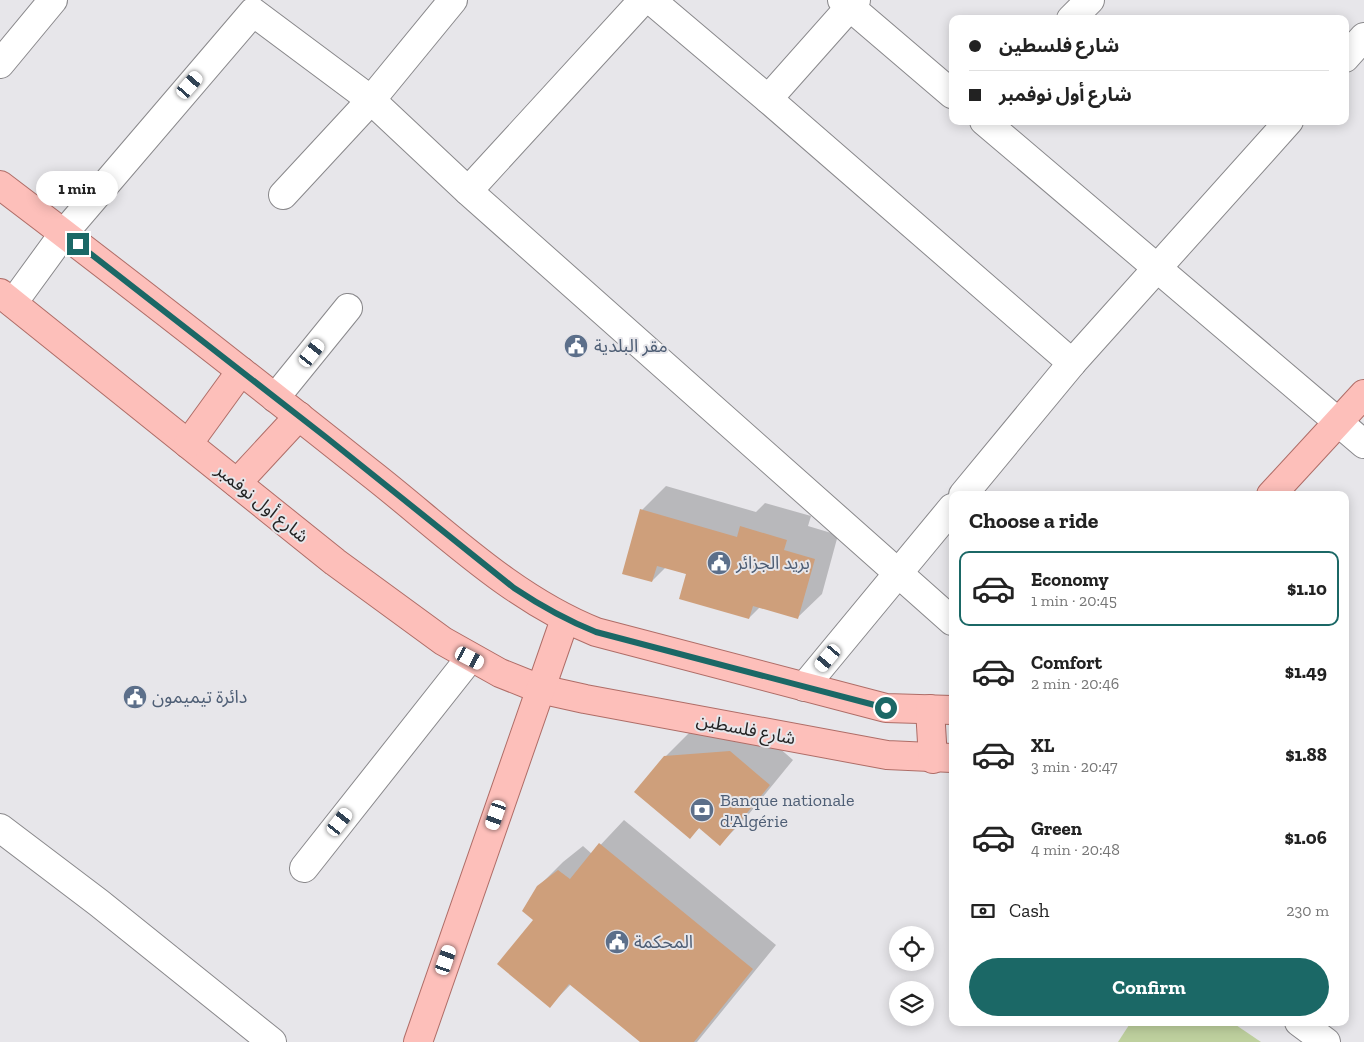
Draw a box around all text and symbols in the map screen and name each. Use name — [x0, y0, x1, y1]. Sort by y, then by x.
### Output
text: شارع فلسطين — [999, 34, 1119, 57]
car — [174, 69, 205, 101]
text: شارع أول نوفمبر — [999, 83, 1132, 106]
callout: 1 min — [37, 172, 119, 206]
text: 1 min — [58, 179, 96, 198]
route end — [67, 233, 89, 255]
public building icon: مقر البلدية — [563, 333, 589, 359]
place label: مقر البلدية — [594, 335, 668, 357]
car — [296, 337, 327, 369]
street label: شارع أول نوفمبر — [208, 458, 313, 549]
text: Choose a ride — [969, 507, 1099, 534]
public building icon: بريد الجزائر — [706, 550, 732, 576]
place label: بريد الجزائر — [735, 552, 810, 574]
icon: car — [971, 566, 1016, 611]
text: Economy — [1031, 568, 1109, 591]
text: $1.10 — [1287, 577, 1327, 600]
text: 1 min · 20:45 — [1031, 591, 1117, 610]
car — [812, 642, 843, 674]
car — [453, 645, 486, 671]
icon: car — [971, 649, 1016, 694]
text: Comfort — [1031, 651, 1102, 674]
text: $1.49 — [1285, 660, 1327, 683]
text: 2 min · 20:46 — [1031, 674, 1119, 693]
public building icon: دائرة ﺗﻴﻤﻴﻤﻮن — [122, 684, 148, 710]
place label: دائرة ﺗﻴﻤﻴﻤﻮن — [152, 686, 247, 708]
route start — [875, 697, 897, 719]
street label: شارع فلسطين — [694, 709, 797, 752]
icon: car — [971, 732, 1016, 777]
text: XL — [1031, 734, 1054, 757]
text: $1.88 — [1285, 743, 1327, 766]
text: 3 min · 20:47 — [1031, 757, 1118, 776]
place label: Banque nationale d'Algérie — [720, 789, 854, 832]
bank icon: Banque nationale d'Algérie — [689, 797, 715, 823]
car — [484, 798, 507, 832]
car — [324, 806, 355, 838]
icon: car — [971, 815, 1016, 860]
text: Green — [1031, 817, 1082, 840]
text: $1.06 — [1285, 826, 1327, 849]
text: 4 min · 20:48 — [1031, 840, 1120, 859]
icon: cash — [969, 897, 997, 925]
text: Cash — [1009, 899, 1049, 922]
text: 230 m — [1286, 901, 1329, 920]
map controls — [889, 926, 934, 1026]
button: locate — [889, 926, 934, 971]
public building icon: المحكمة — [604, 929, 630, 955]
place label: المحكمة — [634, 931, 693, 953]
car — [434, 943, 457, 977]
button: Confirm — [969, 958, 1329, 1016]
button: layers — [889, 981, 934, 1026]

